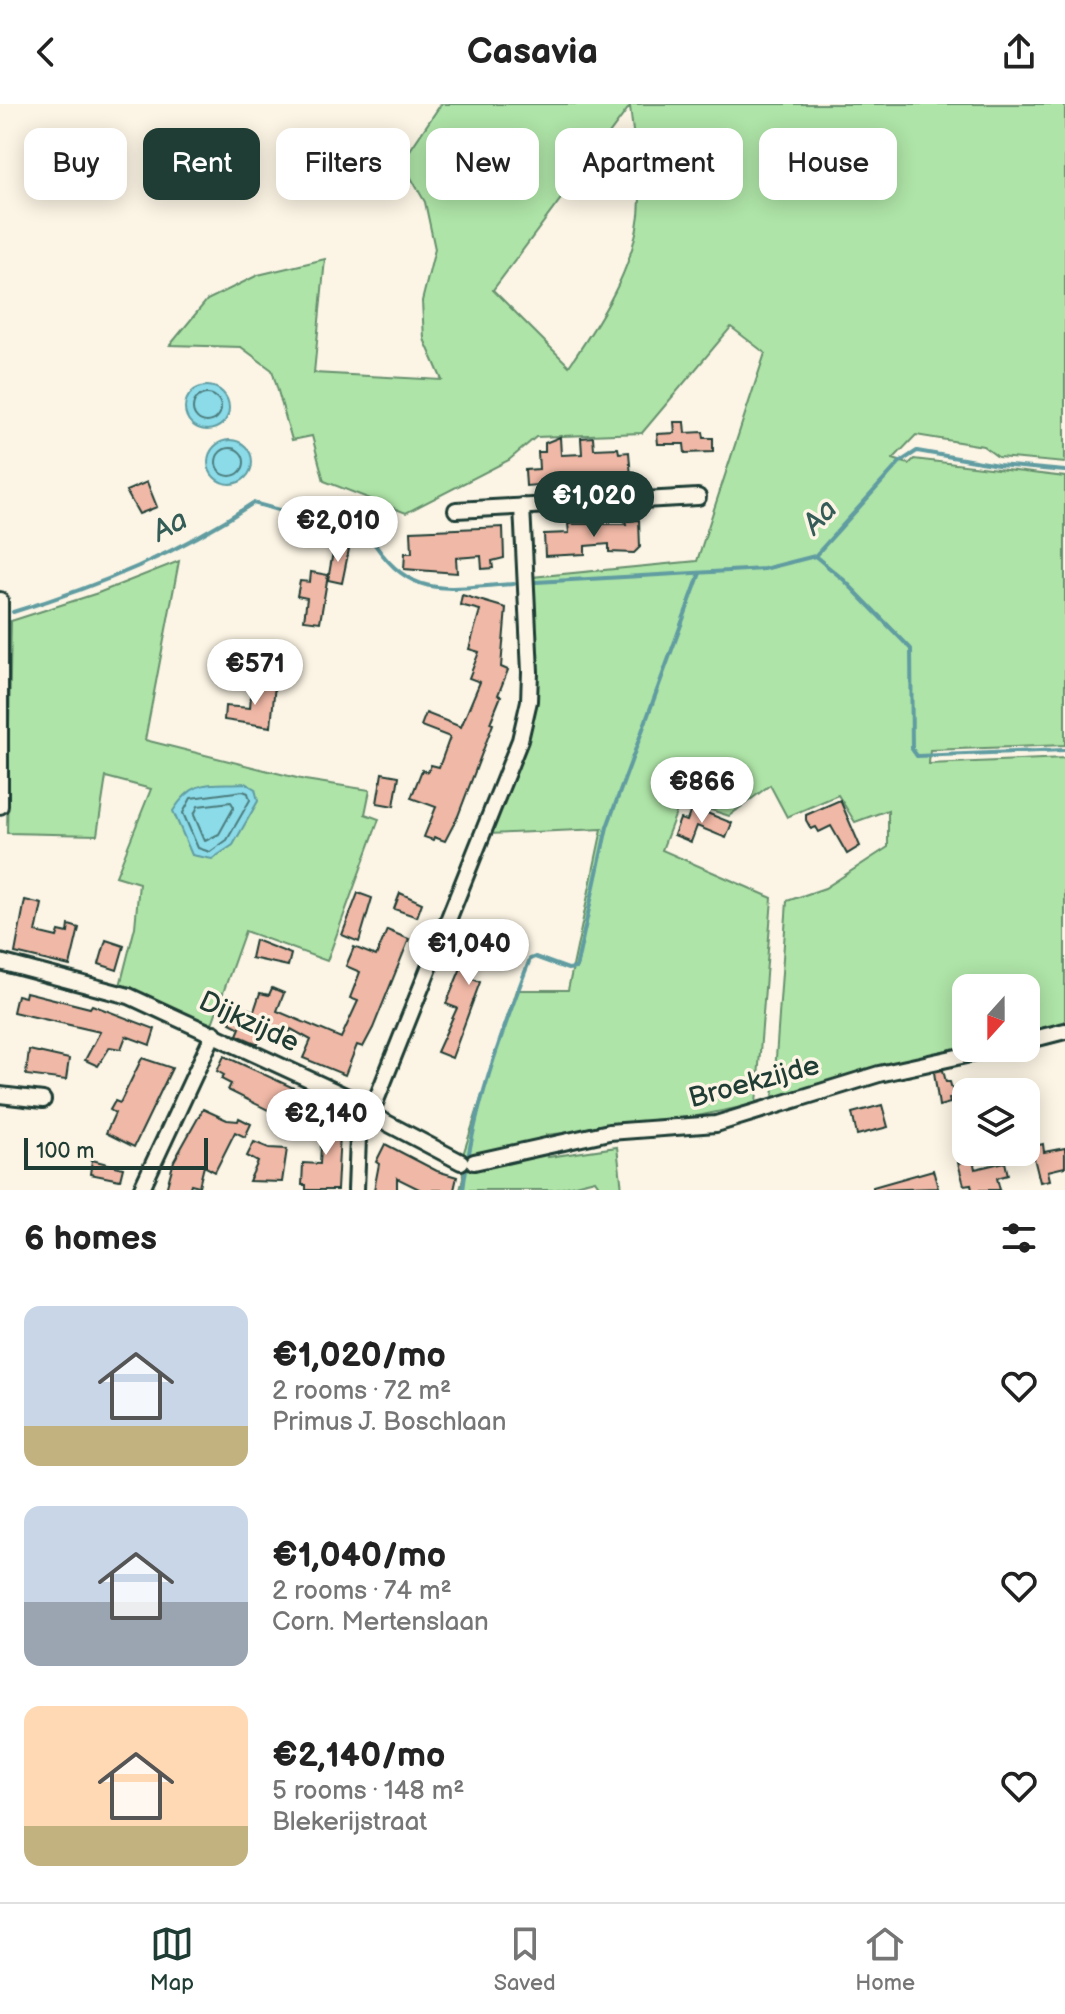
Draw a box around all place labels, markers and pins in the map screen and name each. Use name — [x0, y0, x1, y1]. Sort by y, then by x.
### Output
pin: €1,020 — [529, 471, 659, 539]
pin: €2,010 — [273, 496, 403, 564]
pin: €571 — [208, 639, 302, 707]
pin: €866 — [655, 757, 749, 825]
pin: €1,040 — [404, 919, 534, 987]
pin: €2,140 — [261, 1089, 391, 1157]

